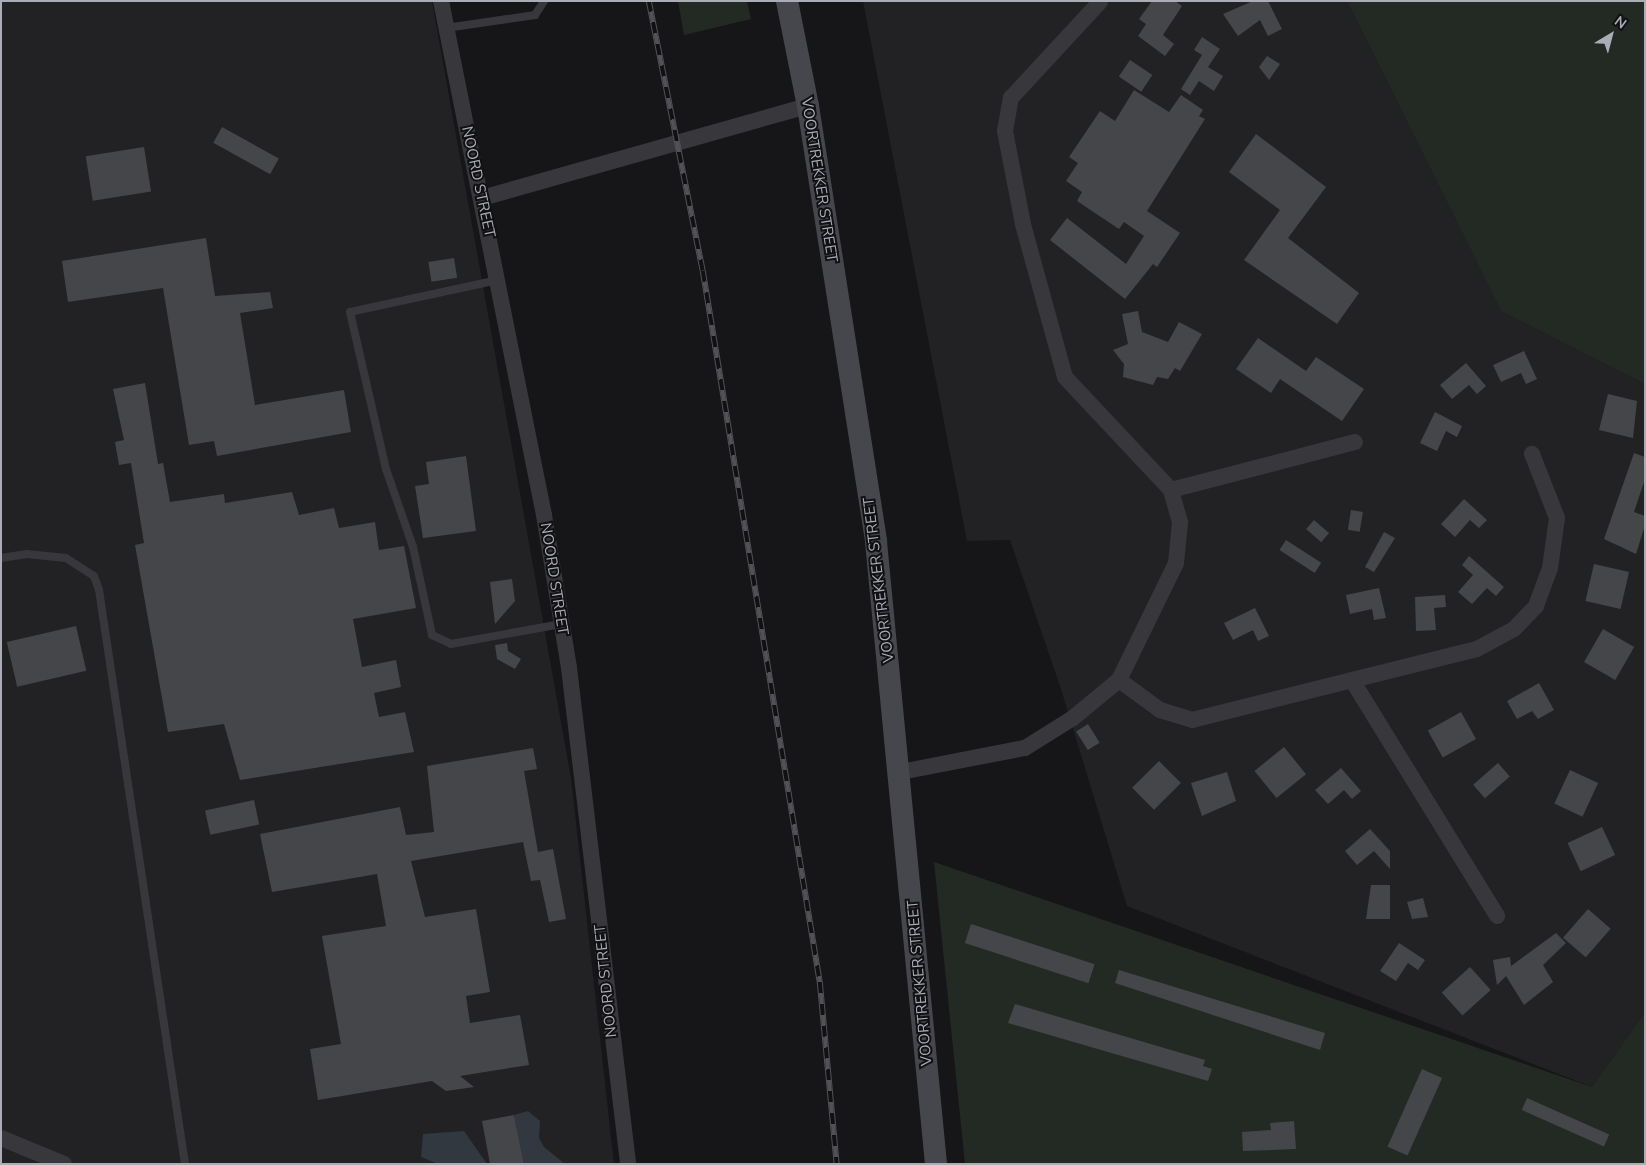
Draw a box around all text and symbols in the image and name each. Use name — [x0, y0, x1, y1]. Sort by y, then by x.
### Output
north arrow — [1586, 10, 1636, 60]
text: N — [1610, 12, 1630, 33]
street label: VOORTREKKER STREET — [797, 96, 841, 264]
street label: NOORD STREET — [457, 125, 499, 239]
street label: VOORTREKKER STREET — [860, 496, 898, 664]
street label: NOORD STREET — [536, 522, 572, 636]
street label: VOORTREKKER STREET — [904, 899, 936, 1067]
street label: NOORD STREET — [591, 924, 621, 1038]

